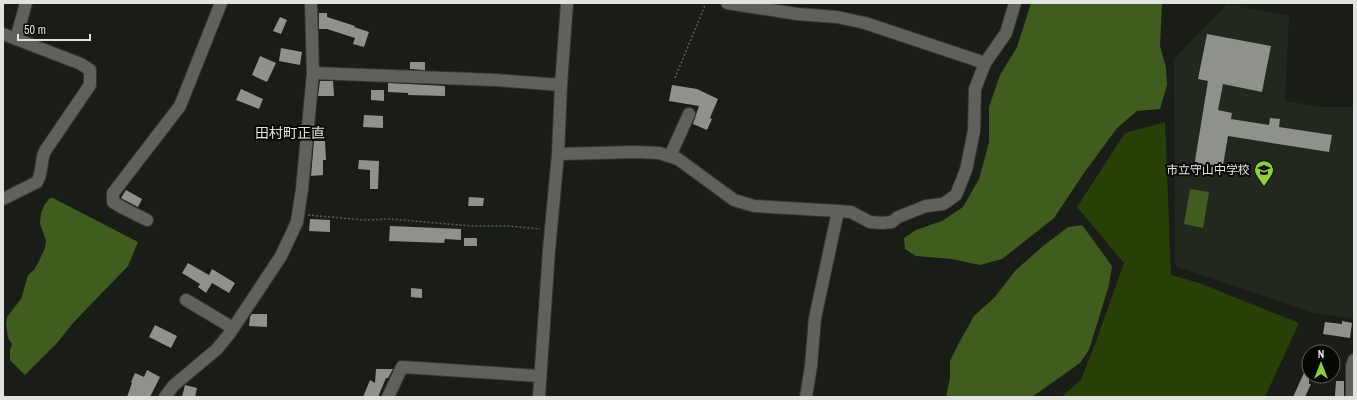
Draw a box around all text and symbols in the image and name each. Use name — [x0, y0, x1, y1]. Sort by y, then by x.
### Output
scale bar — [18, 16, 90, 42]
text: 50 m — [24, 22, 46, 38]
district label: 田村町正直 — [255, 124, 325, 142]
school or university icon: 市立守山中学校 — [1253, 159, 1275, 187]
place label: 市立守山中学校 — [1166, 162, 1250, 178]
north arrow — [1301, 344, 1341, 384]
text: N — [1318, 347, 1324, 361]

